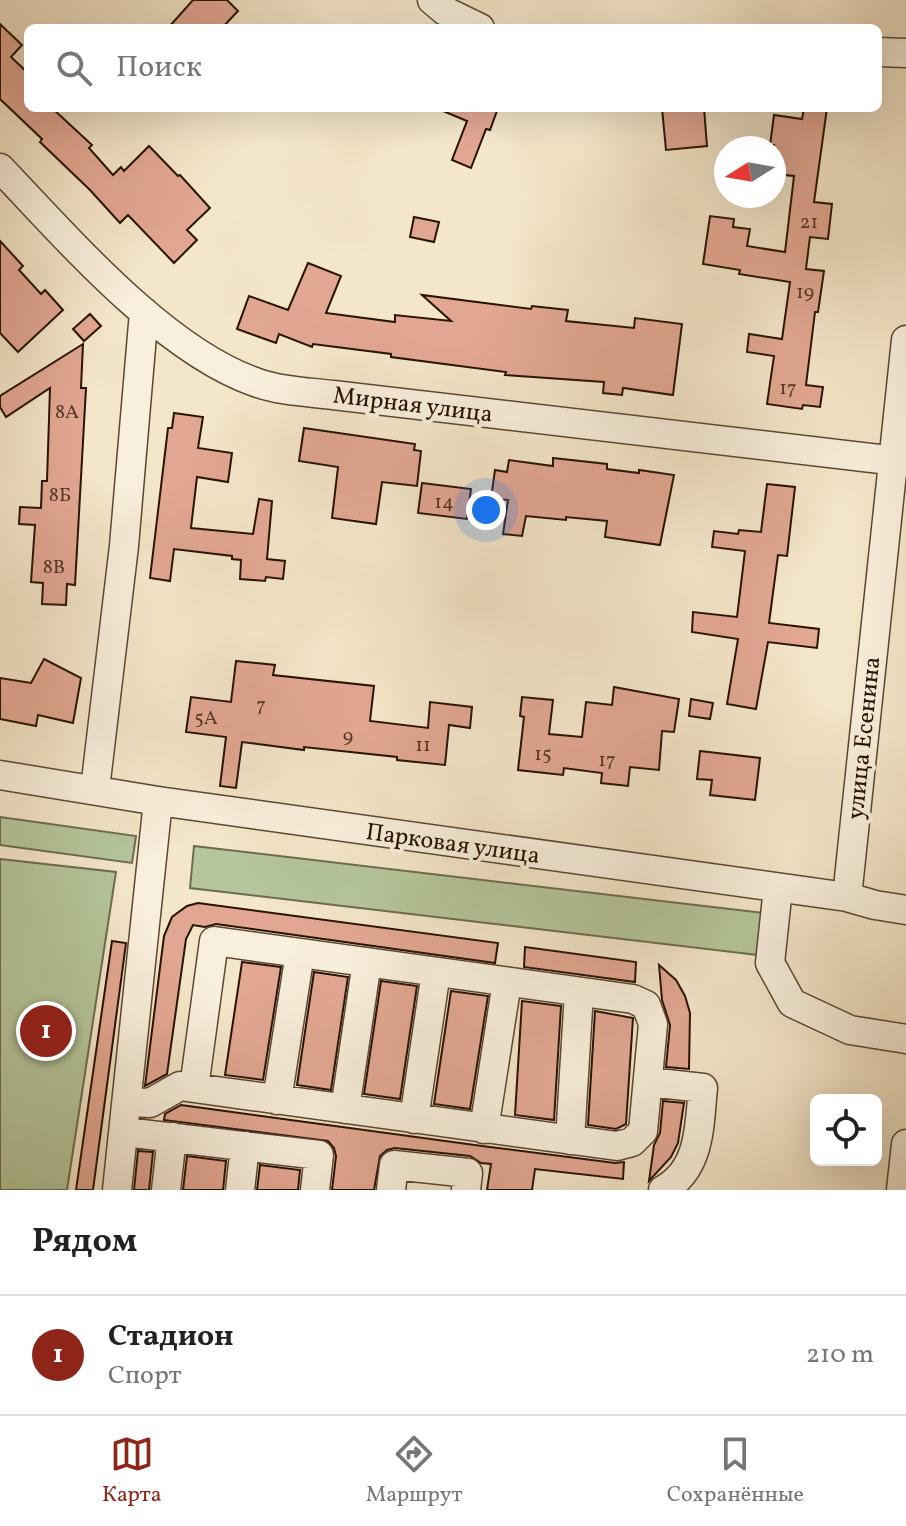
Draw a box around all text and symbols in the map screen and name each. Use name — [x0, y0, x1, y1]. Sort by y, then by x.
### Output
search box — [24, 24, 882, 112]
icon: search — [52, 46, 96, 90]
text: Поиск — [116, 47, 202, 89]
north arrow — [714, 136, 786, 208]
house number: 21 — [800, 209, 818, 237]
house number: 19 — [796, 279, 814, 307]
house number: 17 — [779, 375, 797, 403]
street label: Мирная улица — [331, 379, 495, 433]
house number: 8А — [55, 399, 79, 427]
house number: 8Б — [49, 482, 71, 510]
house number: 14 — [434, 489, 454, 517]
your location — [466, 490, 506, 530]
house number: 8В — [43, 554, 65, 582]
street label: улица Есенина — [840, 655, 890, 822]
house number: 7 — [256, 692, 266, 720]
house number: 5А — [194, 705, 218, 733]
house number: 9 — [343, 723, 353, 751]
house number: 11 — [415, 732, 431, 760]
house number: 15 — [534, 741, 552, 769]
house number: 17 — [598, 747, 616, 775]
street label: Парковая улица — [363, 816, 542, 874]
pin: 1 — [20, 1001, 72, 1061]
map controls — [810, 1094, 882, 1166]
button: locate — [810, 1094, 882, 1166]
text: Рядом — [32, 1219, 137, 1266]
text: Стадион — [108, 1316, 234, 1358]
text: 1 — [53, 1337, 63, 1373]
text: 210 m — [806, 1337, 874, 1373]
text: Спорт — [108, 1358, 182, 1394]
tab: Карта — [102, 1432, 162, 1511]
tab: Маршрут — [366, 1432, 463, 1511]
tab: Сохранённые — [667, 1432, 804, 1511]

